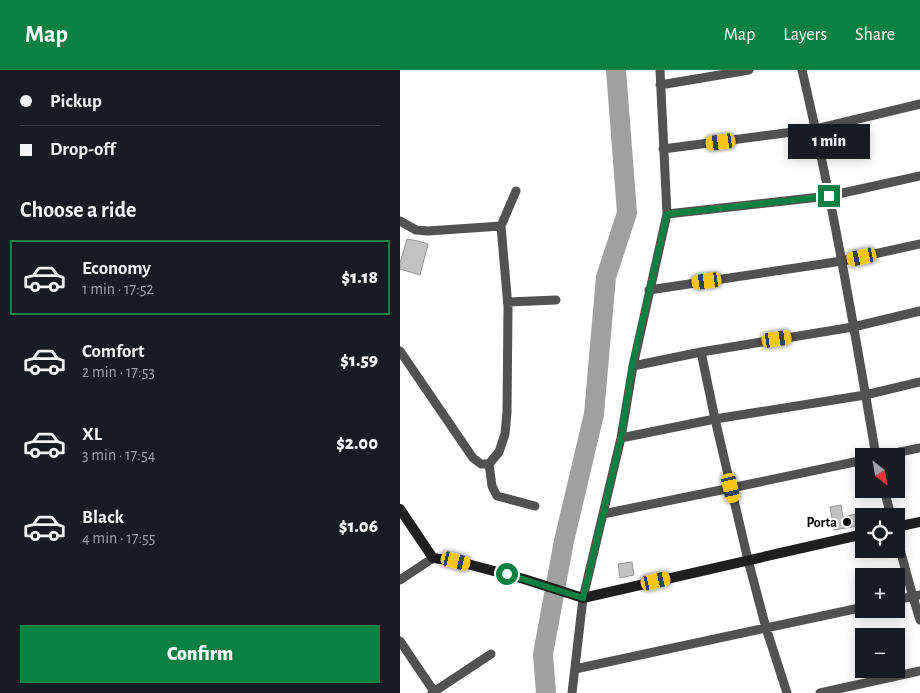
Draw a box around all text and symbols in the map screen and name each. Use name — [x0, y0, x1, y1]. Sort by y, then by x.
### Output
text: Map — [25, 23, 68, 47]
text: Map — [724, 26, 755, 44]
text: Layers — [783, 26, 827, 44]
text: Share — [855, 26, 895, 44]
text: Pickup — [50, 92, 102, 111]
callout: 1 min — [788, 124, 870, 158]
car — [705, 132, 736, 152]
text: 1 min — [812, 133, 846, 149]
text: Drop-off — [50, 140, 115, 159]
route end — [818, 185, 840, 207]
text: Choose a ride — [20, 199, 136, 221]
car — [845, 247, 878, 267]
icon: car — [22, 255, 67, 300]
text: Economy — [82, 259, 151, 278]
text: $1.18 — [341, 268, 378, 287]
car — [691, 271, 722, 291]
text: 1 min · 17:52 — [82, 281, 154, 297]
car — [761, 329, 792, 349]
icon: car — [22, 338, 67, 383]
text: Comfort — [82, 342, 144, 361]
text: $1.59 — [340, 351, 378, 370]
text: 2 min · 17:53 — [82, 364, 155, 380]
icon: car — [22, 421, 67, 466]
text: XL — [82, 425, 102, 444]
text: $2.00 — [336, 434, 378, 453]
text: 3 min · 17:54 — [82, 447, 155, 463]
north arrow — [855, 448, 905, 498]
map controls — [855, 448, 905, 678]
car — [720, 472, 741, 504]
icon: car — [22, 504, 67, 549]
text: Black — [82, 508, 124, 527]
button: locate — [855, 508, 905, 558]
place label: Porta — [806, 516, 837, 530]
marker: Porta — [841, 516, 853, 528]
text: $1.06 — [339, 517, 378, 536]
text: 4 min · 17:55 — [82, 530, 155, 546]
car — [439, 550, 472, 572]
route start — [496, 563, 518, 585]
button: + — [855, 568, 905, 618]
car — [639, 570, 672, 592]
button: Confirm — [20, 625, 380, 683]
button: − — [855, 628, 905, 678]

